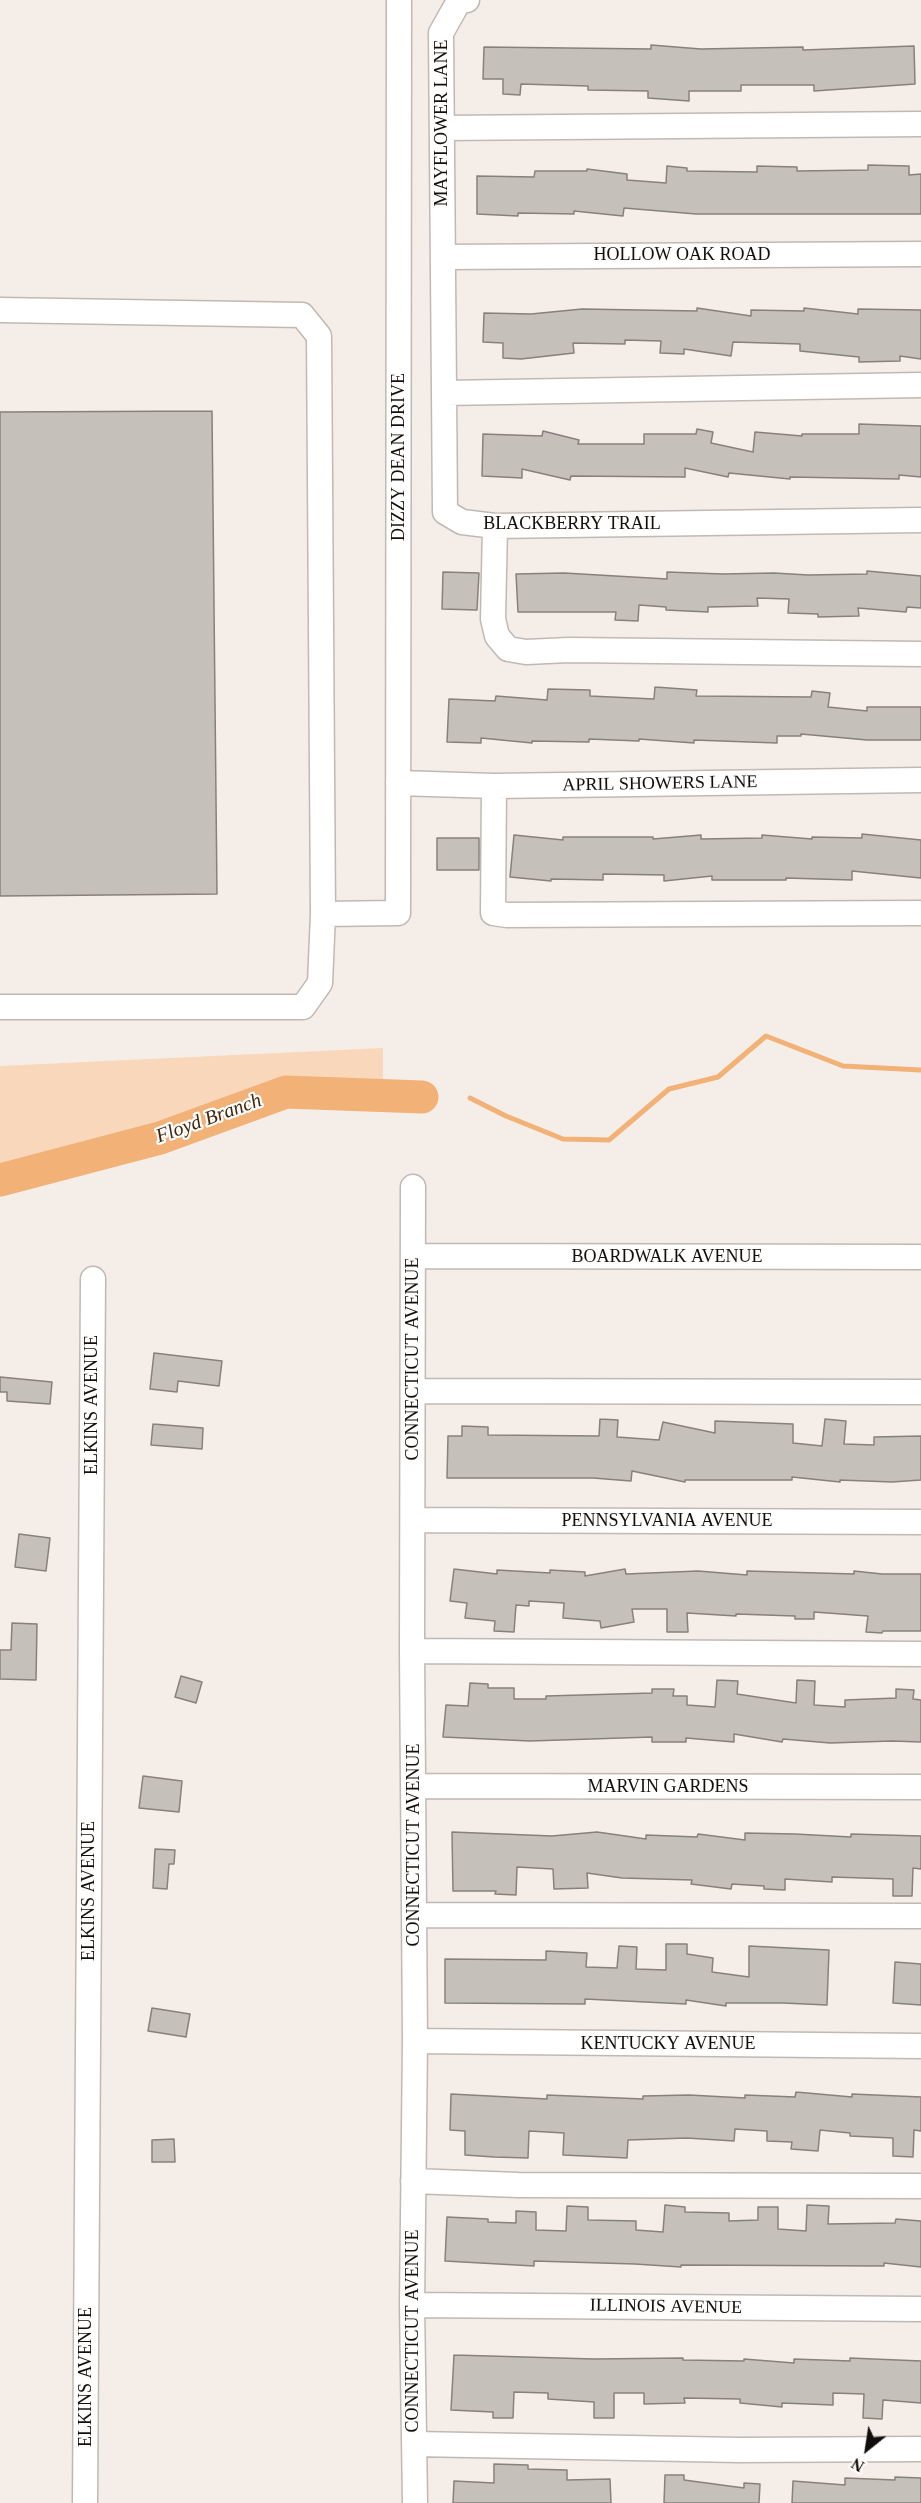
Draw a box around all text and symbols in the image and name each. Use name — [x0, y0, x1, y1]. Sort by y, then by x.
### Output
street label: MAYFLOWER LANE — [431, 40, 453, 206]
street label: HOLLOW OAK ROAD — [594, 244, 770, 266]
street label: DIZZY DEAN DRIVE — [388, 373, 410, 541]
street label: BLACKBERRY TRAIL — [483, 513, 661, 535]
street label: APRIL SHOWERS LANE — [562, 772, 758, 796]
water label: Floyd Branch — [153, 1089, 265, 1149]
street label: BOARDWALK AVENUE — [571, 1246, 763, 1268]
street label: CONNECTICUT AVENUE — [402, 1257, 424, 1461]
street label: ELKINS AVENUE — [81, 1335, 103, 1475]
street label: PENNSYLVANIA AVENUE — [561, 1510, 773, 1532]
street label: CONNECTICUT AVENUE — [403, 1743, 425, 1947]
street label: MARVIN GARDENS — [587, 1776, 749, 1798]
street label: ELKINS AVENUE — [78, 1821, 100, 1961]
street label: KENTUCKY AVENUE — [580, 2033, 756, 2055]
street label: CONNECTICUT AVENUE — [402, 2229, 424, 2433]
street label: ILLINOIS AVENUE — [590, 2295, 742, 2319]
street label: ELKINS AVENUE — [75, 2307, 97, 2447]
north arrow — [837, 2419, 897, 2479]
text: N — [848, 2455, 867, 2475]

